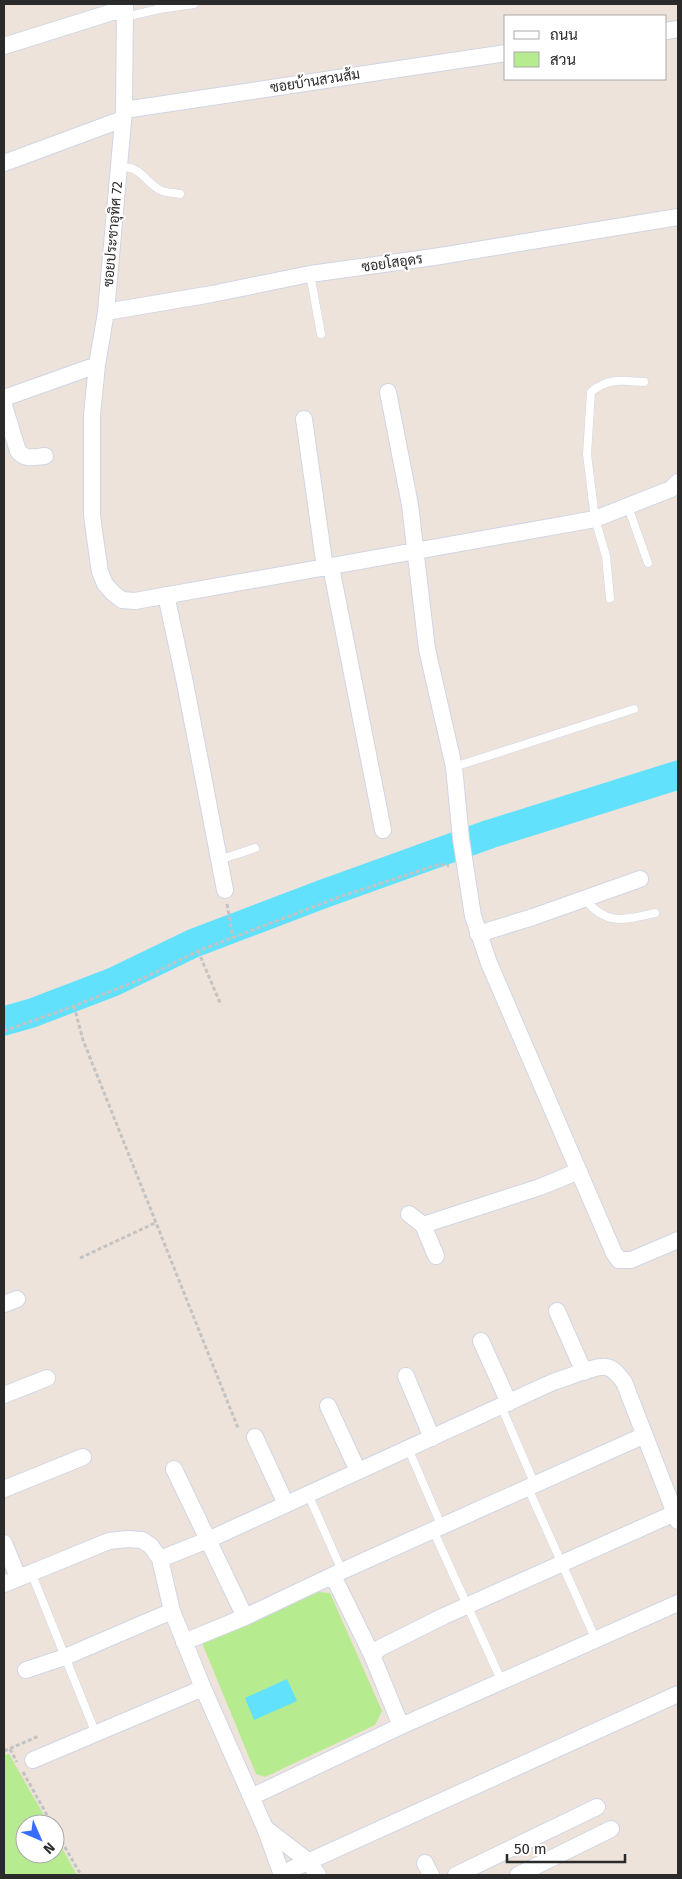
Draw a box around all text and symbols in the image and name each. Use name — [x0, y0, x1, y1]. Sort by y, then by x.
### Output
legend — [504, 15, 667, 80]
text: ถนน — [550, 26, 578, 44]
text: สวน — [550, 51, 576, 69]
street label: ซอยบ้านสวนส้ม — [269, 65, 361, 96]
street label: ซอยประชาอุทิศ 72 — [100, 180, 127, 288]
street label: ซอยโสอุดร — [360, 250, 424, 277]
north arrow — [15, 1814, 65, 1864]
scale bar — [507, 1832, 624, 1864]
text: N — [40, 1839, 58, 1857]
text: 50 m — [514, 1840, 547, 1858]

